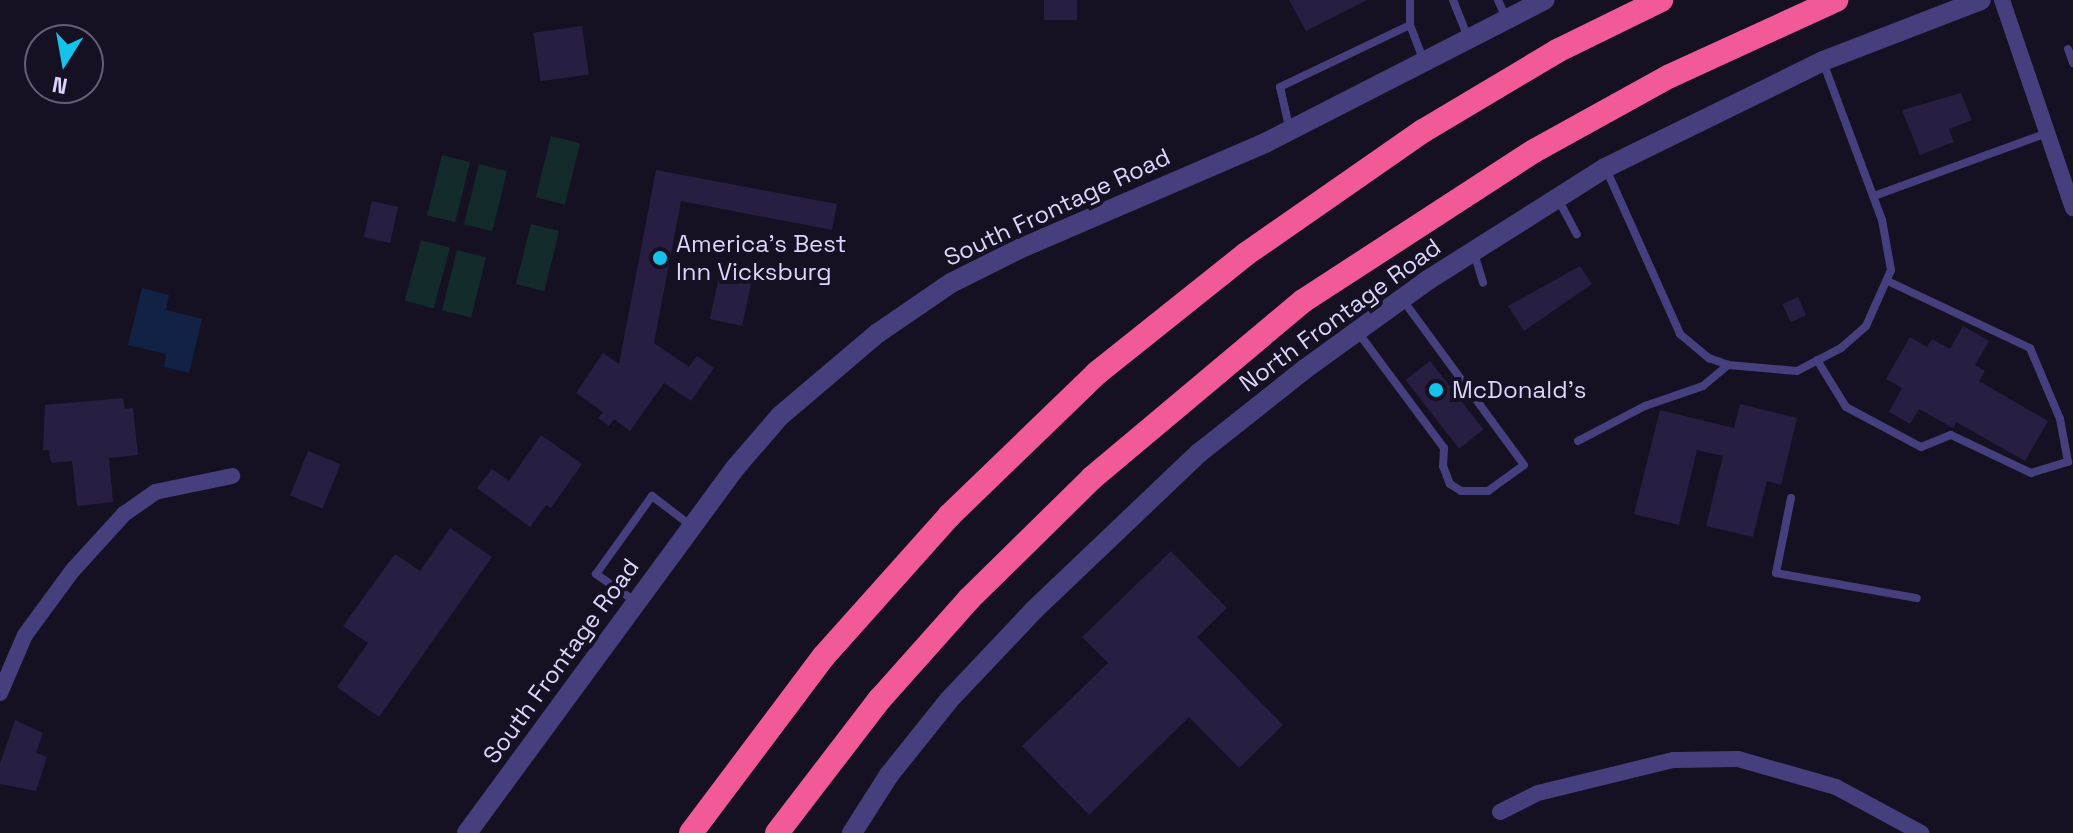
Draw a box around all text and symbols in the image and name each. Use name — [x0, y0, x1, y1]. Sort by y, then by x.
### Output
north arrow — [24, 24, 104, 104]
text: N — [50, 70, 70, 101]
street label: South Frontage Road — [939, 142, 1175, 272]
place label: America’s Best Inn Vicksburg — [676, 230, 847, 286]
street label: North Frontage Road — [1234, 232, 1446, 398]
marker: America’s Best Inn Vicksburg — [651, 249, 669, 267]
place label: McDonald's — [1452, 376, 1586, 404]
marker: McDonald's — [1427, 381, 1445, 399]
street label: South Frontage Road — [477, 553, 645, 769]

